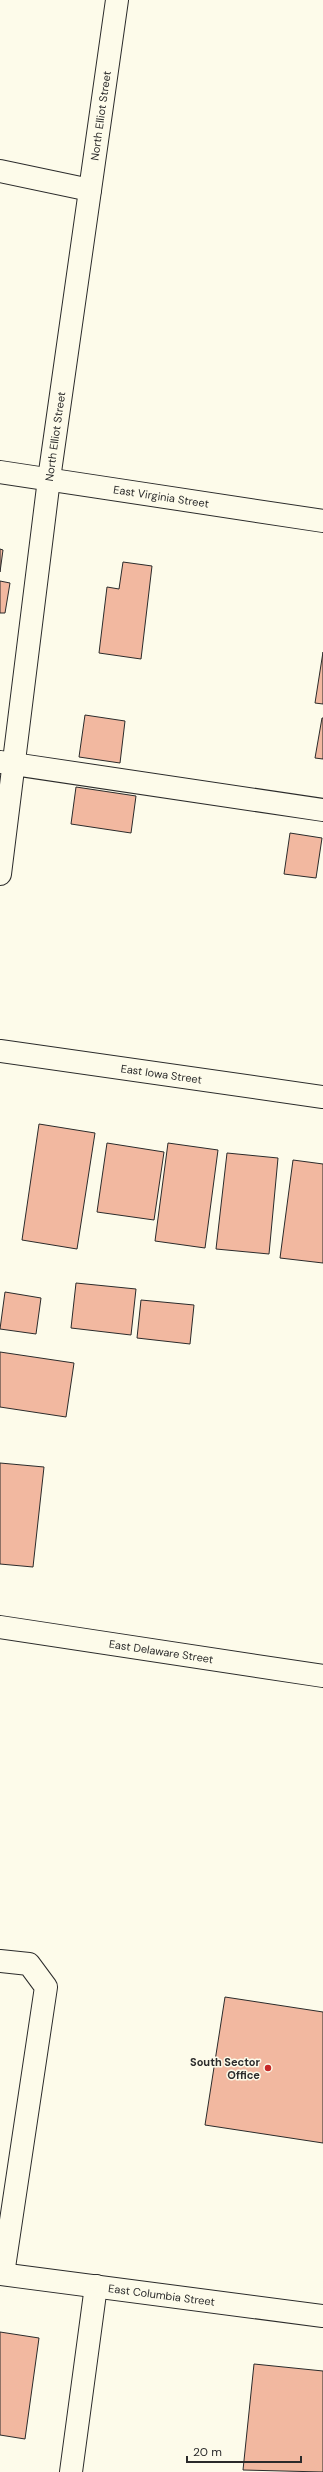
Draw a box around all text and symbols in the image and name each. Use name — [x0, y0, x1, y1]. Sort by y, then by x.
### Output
street label: North Elliot Street — [87, 70, 114, 161]
street label: North Elliot Street — [42, 391, 68, 482]
street label: East Virginia Street — [112, 482, 210, 511]
street label: East Iowa Street — [120, 1061, 203, 1087]
street label: East Delaware Street — [108, 1637, 214, 1666]
place label: South Sector Office — [190, 2055, 260, 2082]
marker: South Sector Office — [263, 2063, 273, 2073]
street label: East Columbia Street — [107, 2281, 216, 2309]
scale bar — [187, 2438, 301, 2464]
text: 20 m — [193, 2444, 222, 2460]

